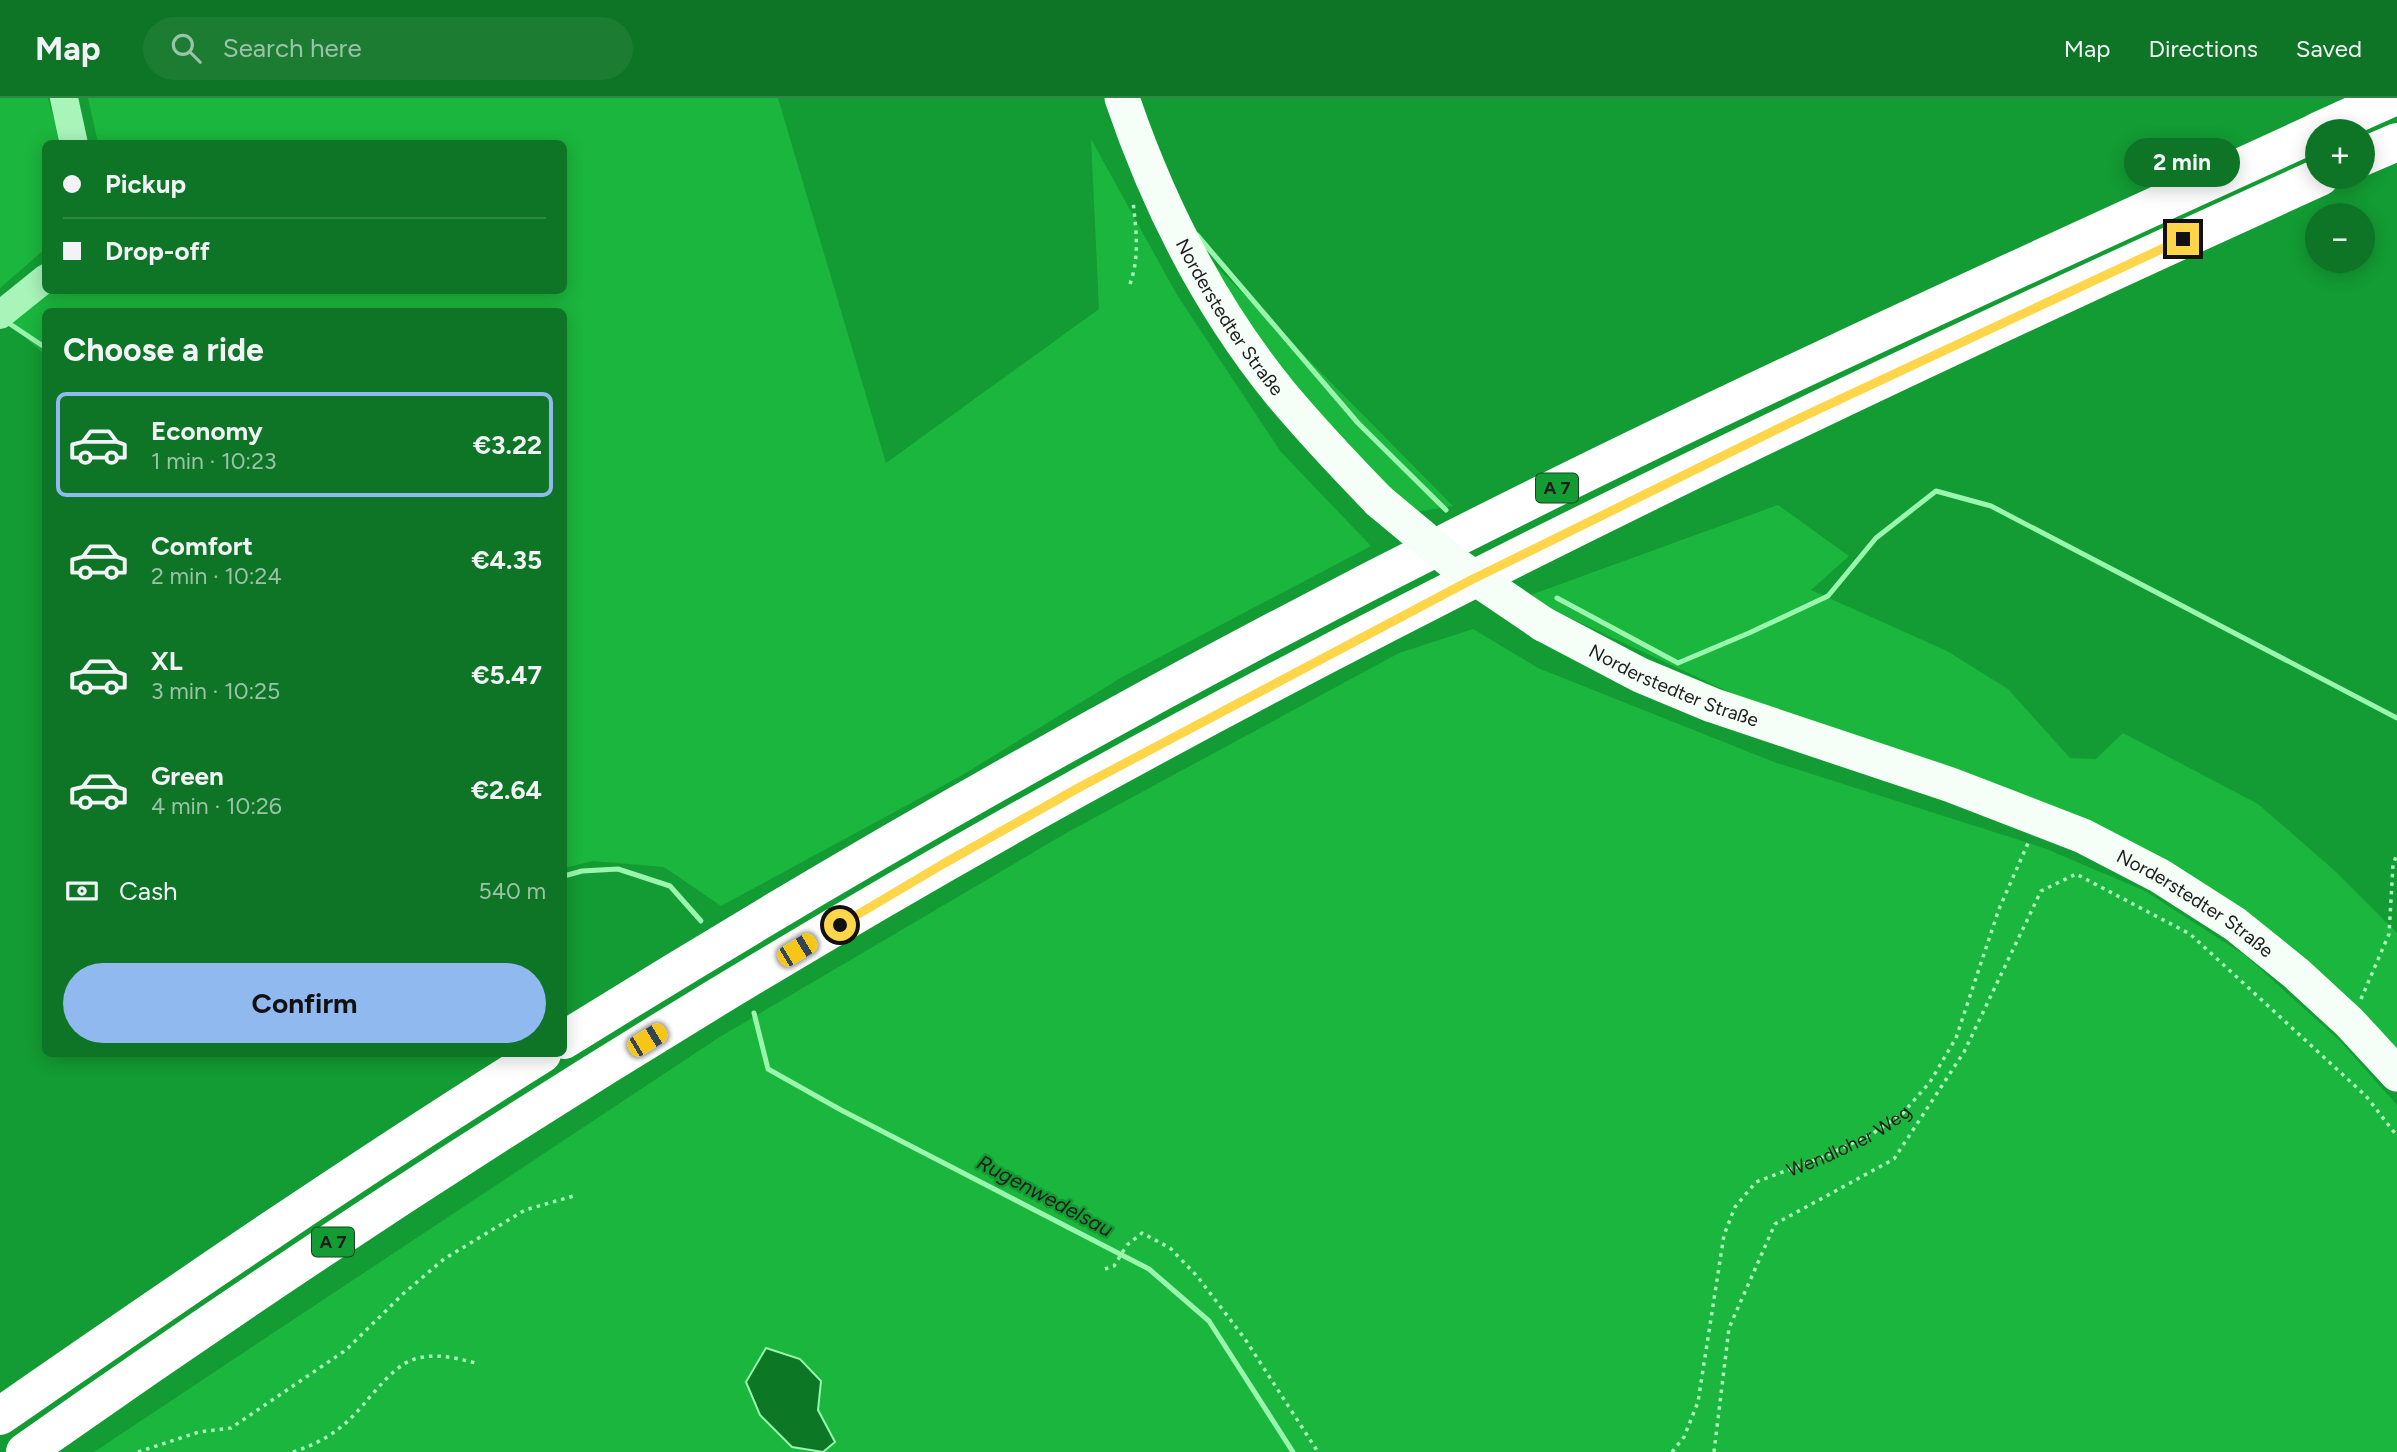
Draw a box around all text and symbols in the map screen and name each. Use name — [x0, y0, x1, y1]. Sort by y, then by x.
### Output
search box — [143, 17, 633, 80]
text: Map — [35, 29, 101, 68]
icon: search — [167, 29, 205, 67]
text: Search here — [223, 32, 362, 64]
text: Map — [2064, 34, 2110, 63]
text: Directions — [2148, 34, 2258, 63]
text: Saved — [2296, 34, 2362, 63]
map controls — [2305, 119, 2375, 273]
button: + — [2305, 119, 2375, 189]
callout: 2 min — [2125, 138, 2241, 186]
text: 2 min — [2153, 148, 2211, 176]
text: Pickup — [105, 168, 186, 200]
button: − — [2305, 203, 2375, 273]
route end — [2167, 223, 2199, 255]
text: Drop-off — [105, 235, 210, 267]
street label: Norderstedter Straße — [1171, 235, 1289, 400]
text: Choose a ride — [63, 331, 264, 369]
icon: car — [67, 413, 130, 476]
text: Economy — [151, 415, 263, 447]
text: €3.22 — [473, 429, 542, 461]
text: 1 min · 10:23 — [151, 447, 277, 475]
road number: A 7 — [1536, 474, 1578, 502]
icon: car — [67, 528, 130, 591]
text: Comfort — [151, 530, 253, 562]
text: €4.35 — [471, 544, 542, 576]
text: 2 min · 10:24 — [151, 562, 282, 590]
street label: Norderstedter Straße — [1585, 639, 1762, 732]
icon: car — [67, 643, 130, 706]
text: XL — [151, 645, 183, 677]
text: €5.47 — [471, 659, 542, 691]
text: 3 min · 10:25 — [151, 677, 280, 705]
icon: car — [67, 758, 130, 821]
text: Green — [151, 760, 224, 792]
text: €2.64 — [471, 774, 542, 806]
text: 4 min · 10:26 — [151, 792, 282, 820]
street label: Norderstedter Straße — [2113, 845, 2278, 962]
icon: cash — [63, 872, 101, 910]
text: Cash — [119, 875, 178, 907]
text: 540 m — [478, 877, 546, 905]
route start — [824, 909, 856, 941]
car — [774, 930, 821, 970]
button: Confirm — [63, 963, 546, 1043]
car — [624, 1020, 671, 1060]
street label: Wendloher Weg — [1783, 1101, 1916, 1182]
water label: Rugenwedelsau — [973, 1149, 1118, 1242]
road number: A 7 — [312, 1227, 354, 1256]

